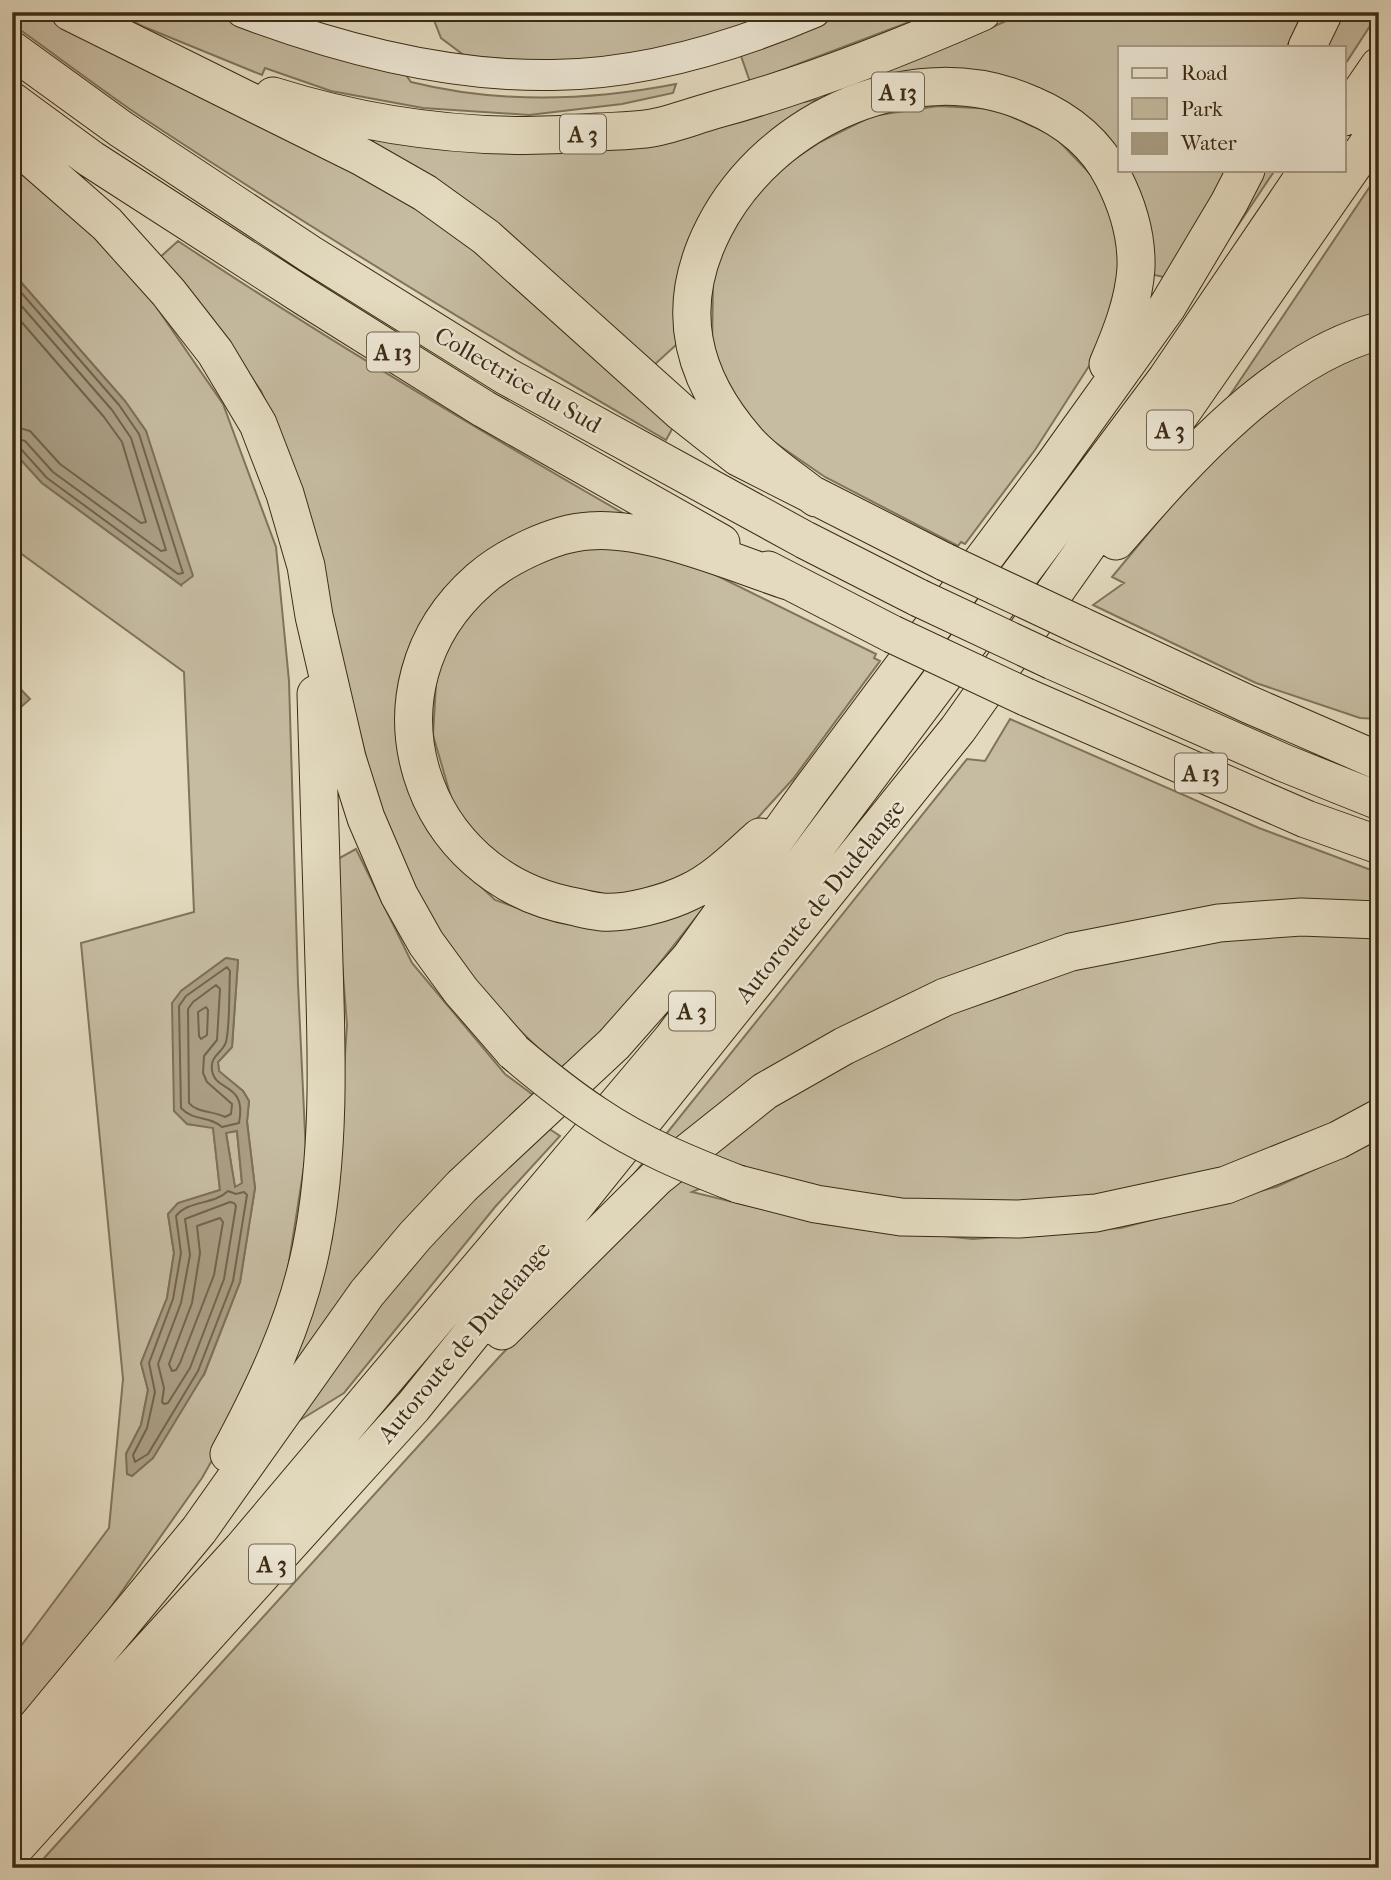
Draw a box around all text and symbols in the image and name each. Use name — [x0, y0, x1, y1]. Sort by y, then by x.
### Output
legend — [1118, 46, 1346, 172]
text: Road — [1181, 61, 1228, 85]
road number: A 13 — [872, 72, 924, 111]
text: Park — [1181, 97, 1223, 121]
road number: A 3 — [560, 114, 606, 154]
text: Water — [1180, 131, 1237, 155]
street label: Collectrice du Sud — [430, 321, 607, 439]
road number: A 13 — [367, 332, 419, 372]
road number: A 3 — [1147, 410, 1193, 450]
road number: A 13 — [1175, 754, 1227, 792]
street label: Autoroute de Dudelange — [729, 794, 911, 1009]
road number: A 3 — [669, 992, 715, 1030]
street label: Autoroute de Dudelange — [371, 1236, 556, 1449]
road number: A 3 — [249, 1544, 295, 1583]

